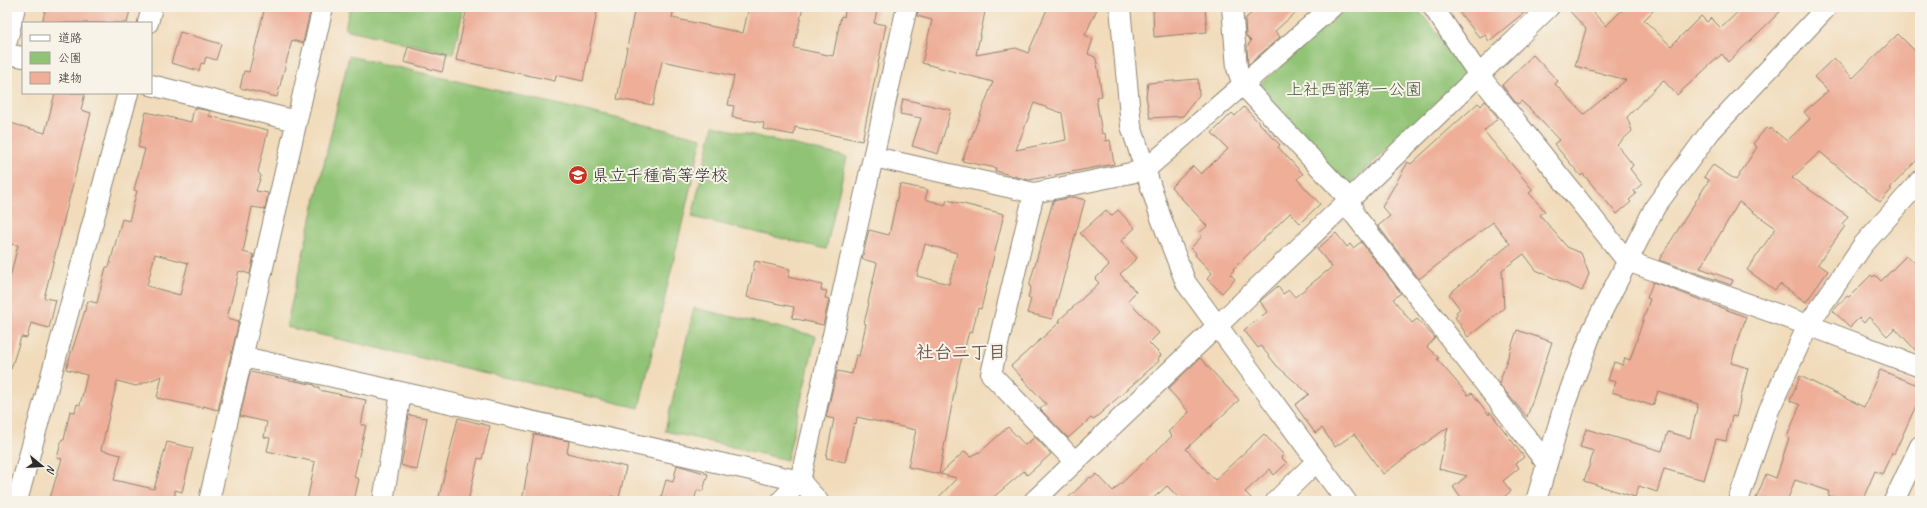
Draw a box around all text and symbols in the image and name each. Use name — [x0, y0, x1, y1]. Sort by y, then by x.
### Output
legend — [22, 22, 152, 94]
text: 道路 — [58, 30, 82, 46]
text: 公園 — [58, 50, 82, 66]
text: 建物 — [58, 70, 82, 86]
park label: 上社西部第一公園 — [1286, 79, 1422, 100]
school or university icon: 県立千種高等学校 — [567, 164, 589, 186]
place label: 県立千種高等学校 — [592, 165, 728, 186]
district label: 社台二丁目 — [916, 341, 1006, 363]
north arrow — [22, 446, 62, 486]
text: N — [43, 464, 59, 477]

